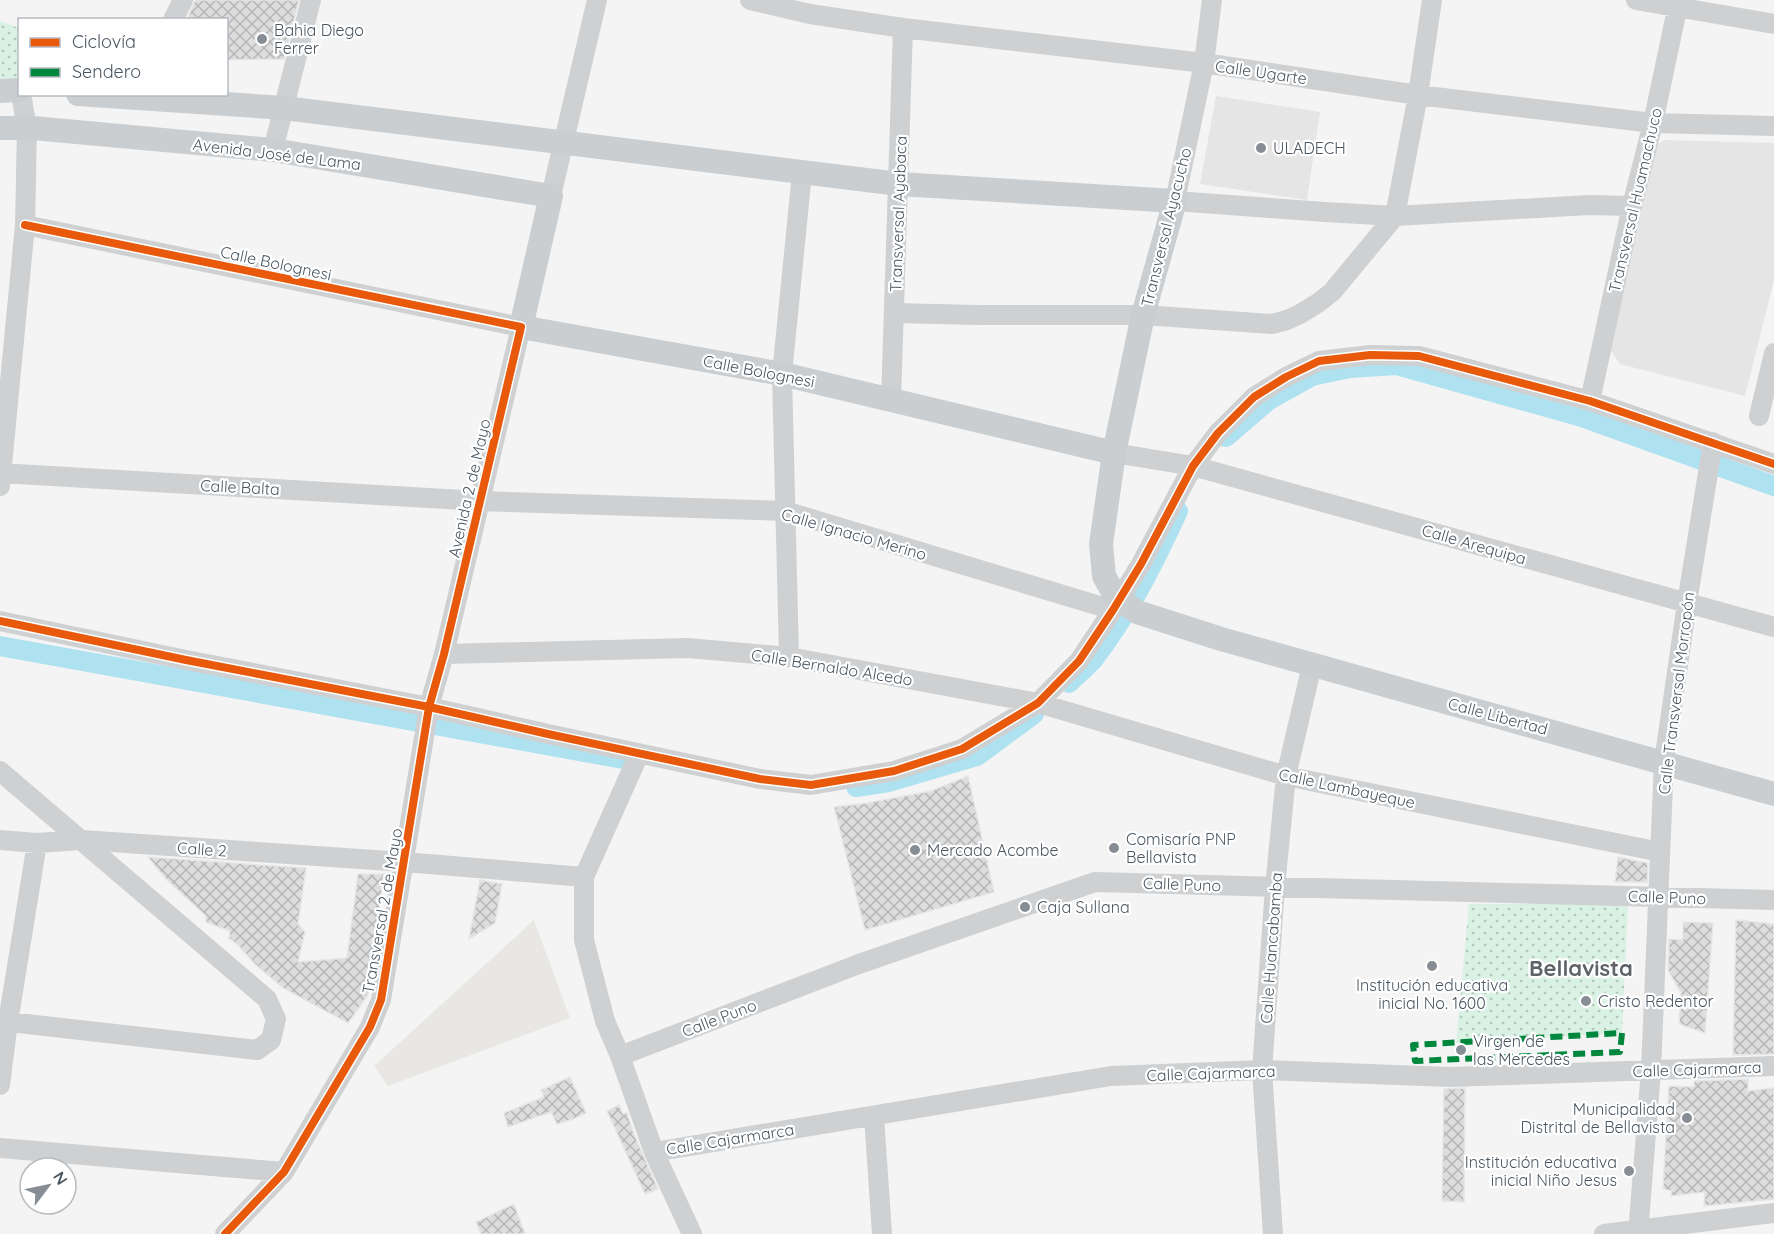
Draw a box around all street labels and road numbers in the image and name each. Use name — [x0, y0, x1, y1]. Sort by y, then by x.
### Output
street label: Calle Ugarte — [1214, 56, 1308, 88]
street label: Transversal Huamachuco — [1604, 106, 1666, 294]
street label: Avenida José de Lama — [192, 134, 362, 174]
street label: Transversal Ayabaca — [885, 136, 911, 292]
street label: Transversal Ayacucho — [1137, 145, 1195, 309]
street label: Calle Bolognesi — [219, 241, 333, 285]
street label: Calle Bolognesi — [702, 350, 816, 392]
street label: Avenida 2 de Mayo — [443, 417, 495, 559]
street label: Calle Balta — [200, 475, 280, 499]
street label: Calle Ignacio Merino — [779, 504, 929, 564]
street label: Calle Arequipa — [1420, 520, 1528, 568]
street label: Calle Transversal Morropón — [1654, 591, 1698, 795]
street label: Calle Bernaldo Alcedo — [750, 644, 914, 690]
street label: Calle Libertad — [1446, 693, 1550, 739]
street label: Calle Lambayeque — [1277, 764, 1417, 812]
street label: Transversal 2 de Mayo — [358, 827, 406, 995]
street label: Calle 2 — [177, 837, 228, 861]
street label: Calle Huancabamba — [1256, 872, 1286, 1024]
street label: Calle Puno — [1143, 873, 1221, 895]
street label: Calle Puno — [1628, 886, 1706, 908]
street label: Calle Puno — [679, 995, 759, 1041]
street label: Calle Cajarmarca — [1632, 1057, 1762, 1081]
street label: Calle Cajarmarca — [1146, 1061, 1276, 1085]
street label: Calle Cajarmarca — [665, 1119, 795, 1159]

